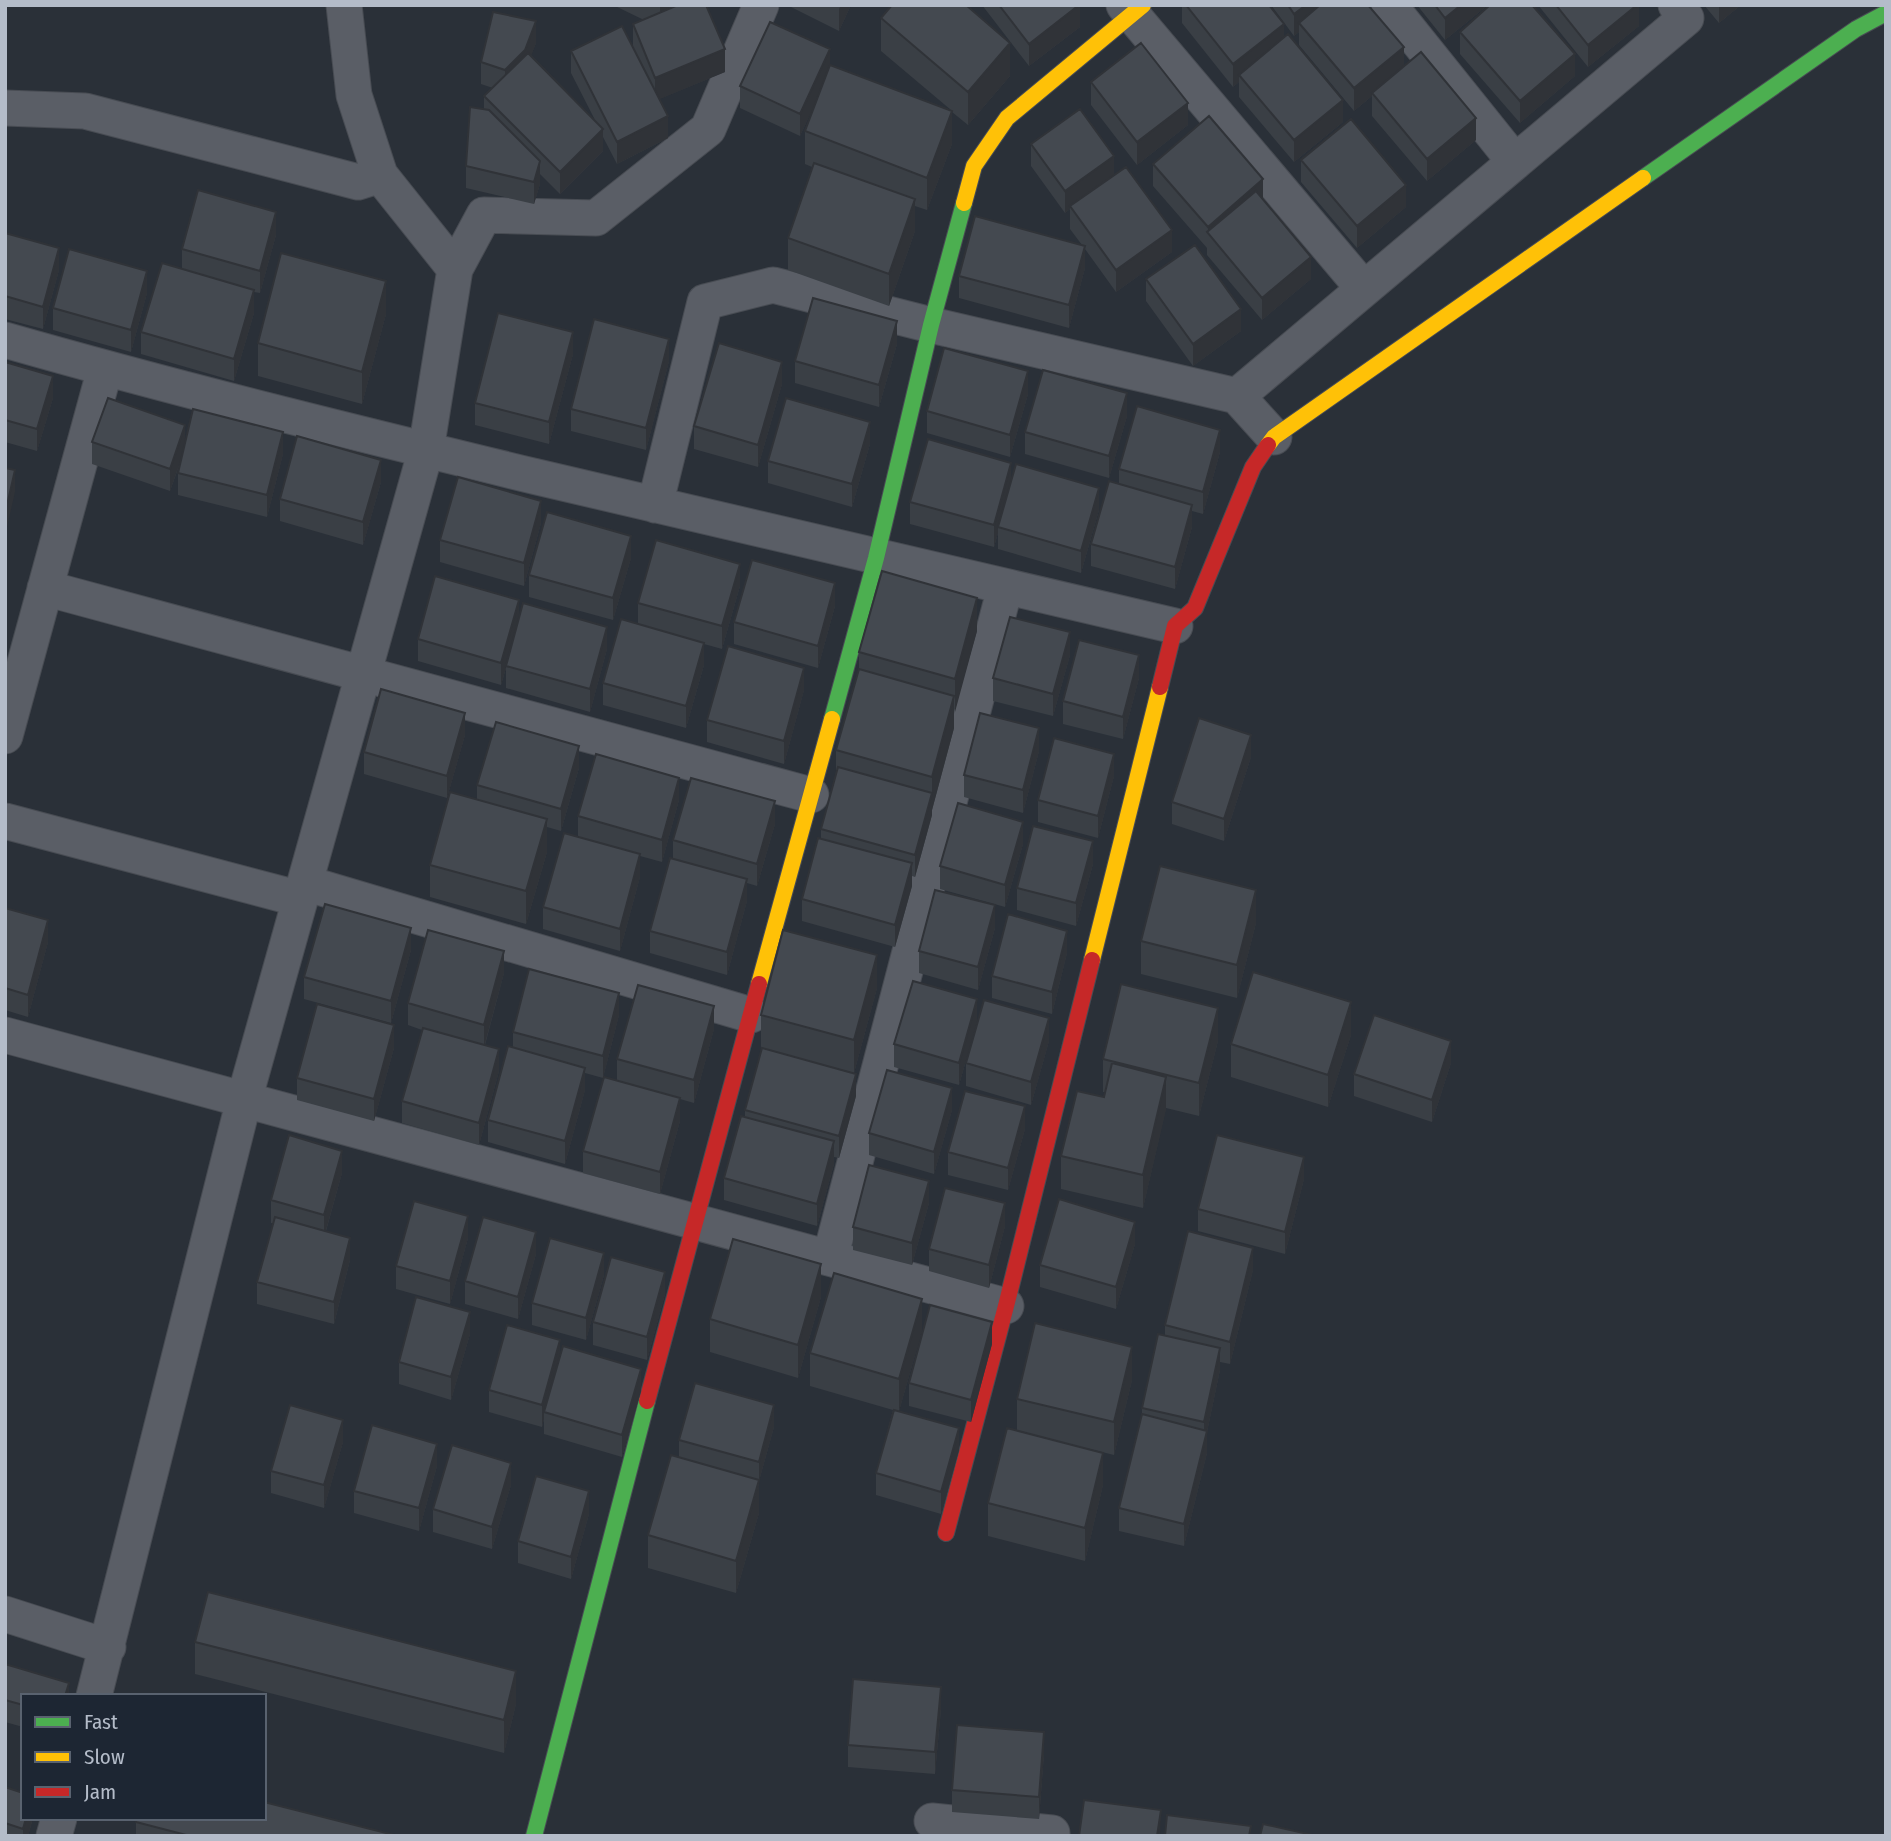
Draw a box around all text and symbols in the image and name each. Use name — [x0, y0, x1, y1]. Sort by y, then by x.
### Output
legend — [21, 1694, 266, 1820]
text: Fast — [84, 1709, 118, 1735]
text: Slow — [84, 1744, 125, 1770]
text: Jam — [84, 1779, 116, 1805]

